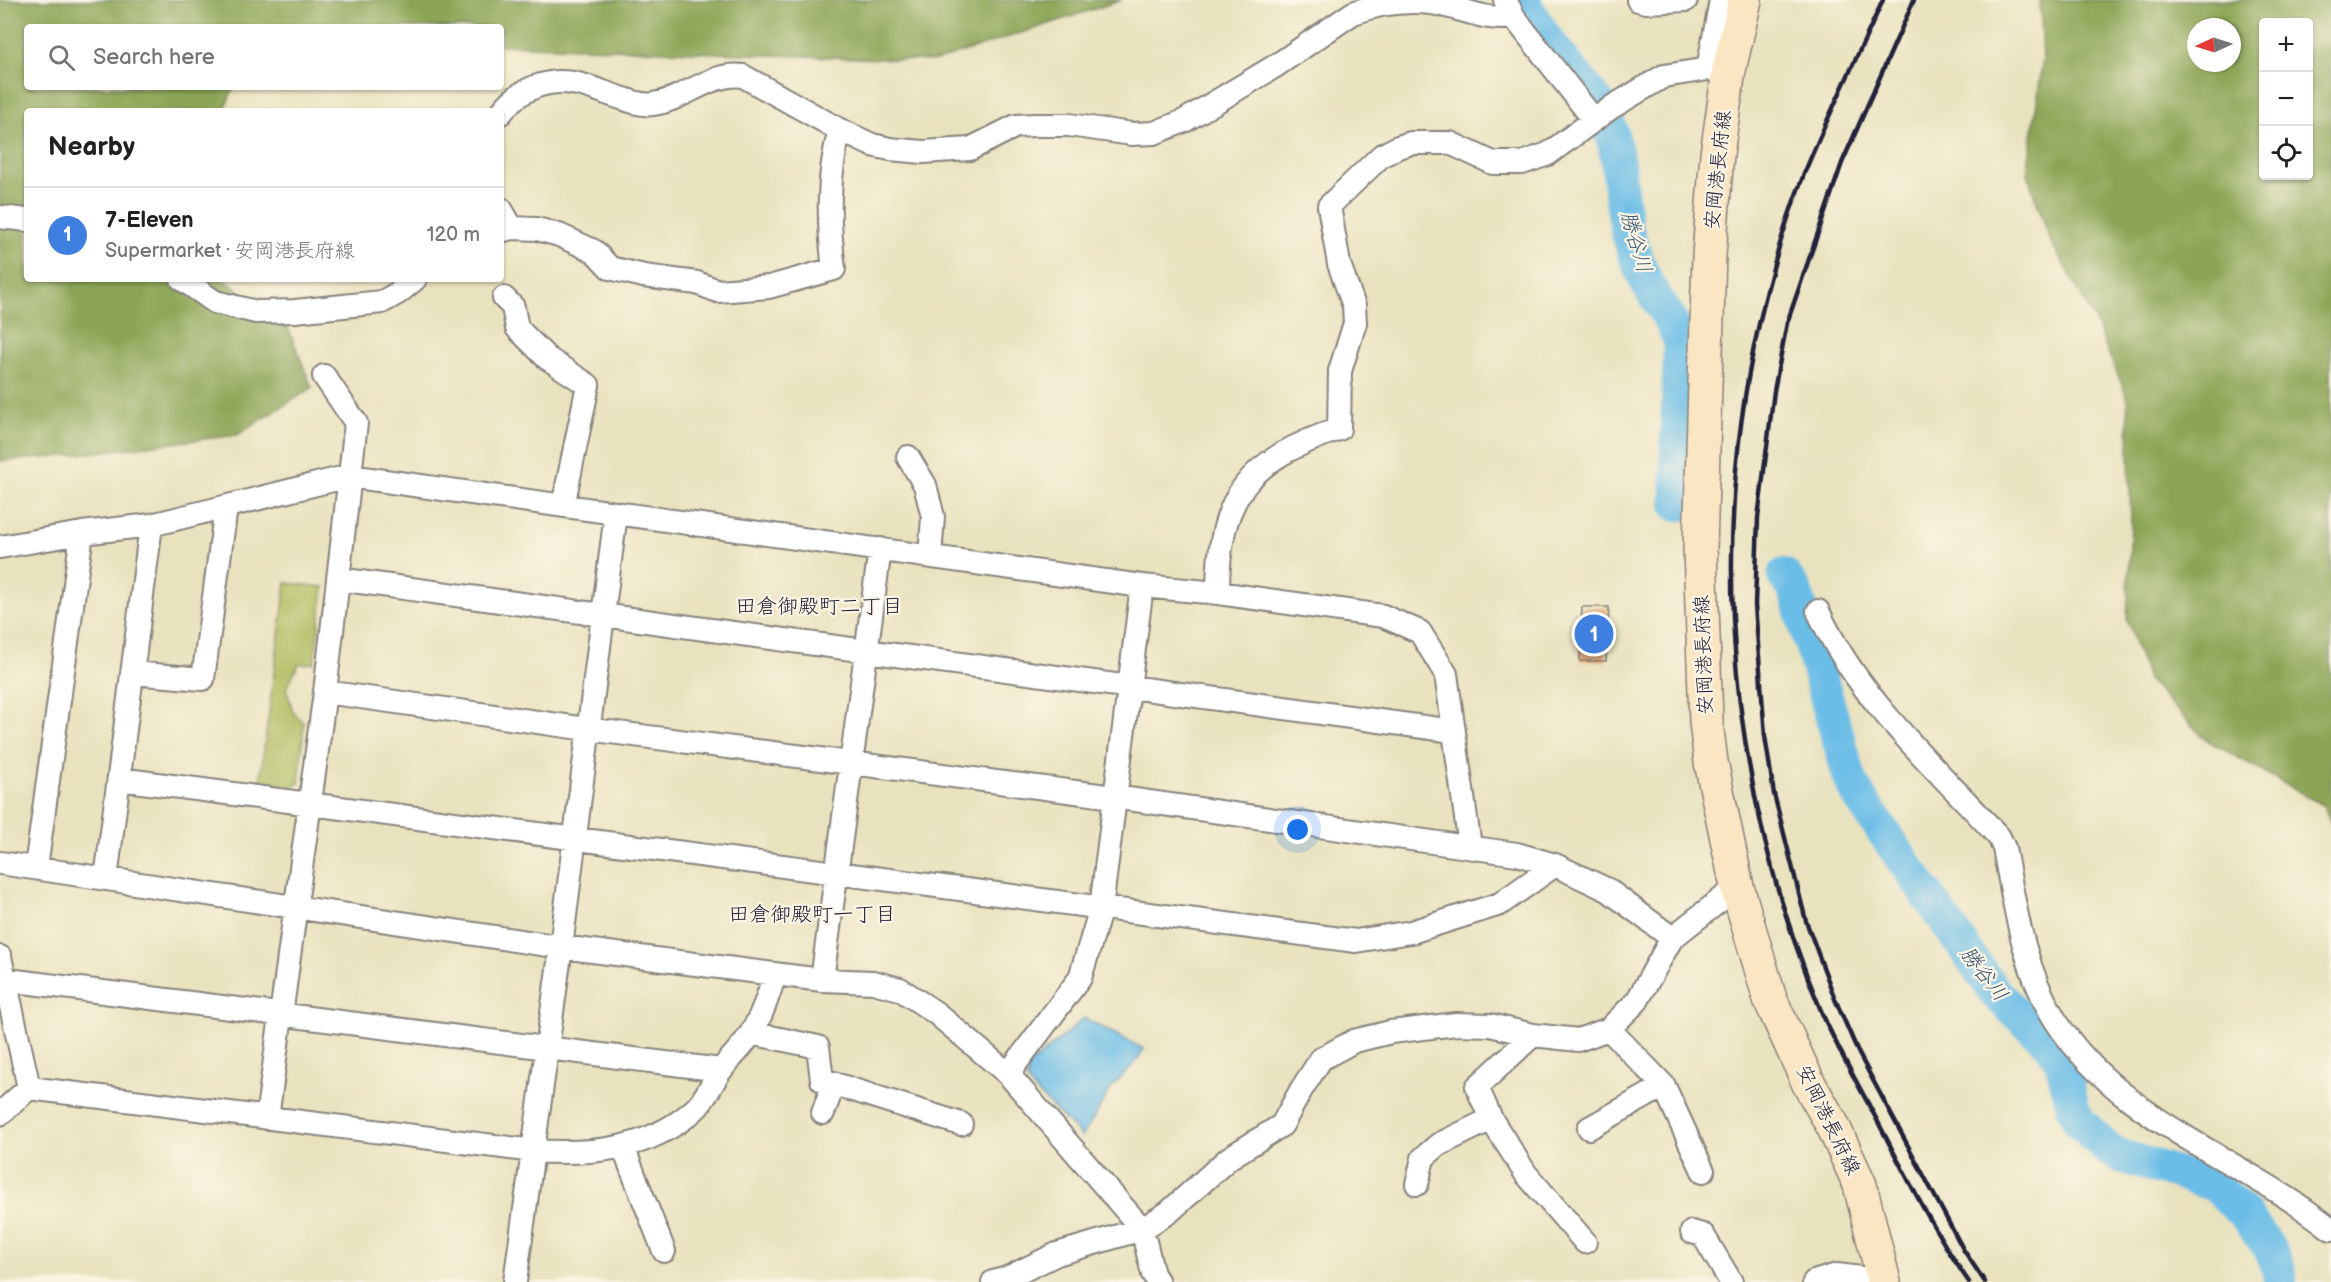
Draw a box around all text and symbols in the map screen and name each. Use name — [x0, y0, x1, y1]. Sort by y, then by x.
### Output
north arrow — [2187, 18, 2241, 72]
map controls — [2259, 18, 2313, 180]
button: + — [2259, 18, 2313, 72]
search box — [24, 24, 504, 90]
icon: search — [45, 41, 78, 74]
text: Search here — [93, 44, 215, 71]
button: − — [2259, 72, 2313, 126]
street label: 安岡港長府線 — [1700, 109, 1736, 231]
button: locate — [2259, 126, 2313, 180]
text: Nearby — [48, 132, 135, 163]
text: 7-Eleven — [105, 207, 194, 234]
water label: 勝谷川 — [1615, 208, 1657, 276]
text: 1 — [63, 223, 72, 247]
text: 120 m — [427, 223, 480, 247]
text: Supermarket · 安岡港長府線 — [105, 239, 355, 263]
district label: 田倉御殿町二丁目 — [735, 594, 903, 619]
street label: 安岡港長府線 — [1690, 595, 1718, 715]
pin: 1 — [1574, 612, 1614, 656]
your location — [1283, 815, 1312, 844]
district label: 田倉御殿町一丁目 — [728, 902, 896, 927]
water label: 勝谷川 — [1955, 941, 2013, 1007]
street label: 安岡港長府線 — [1791, 1061, 1865, 1179]

